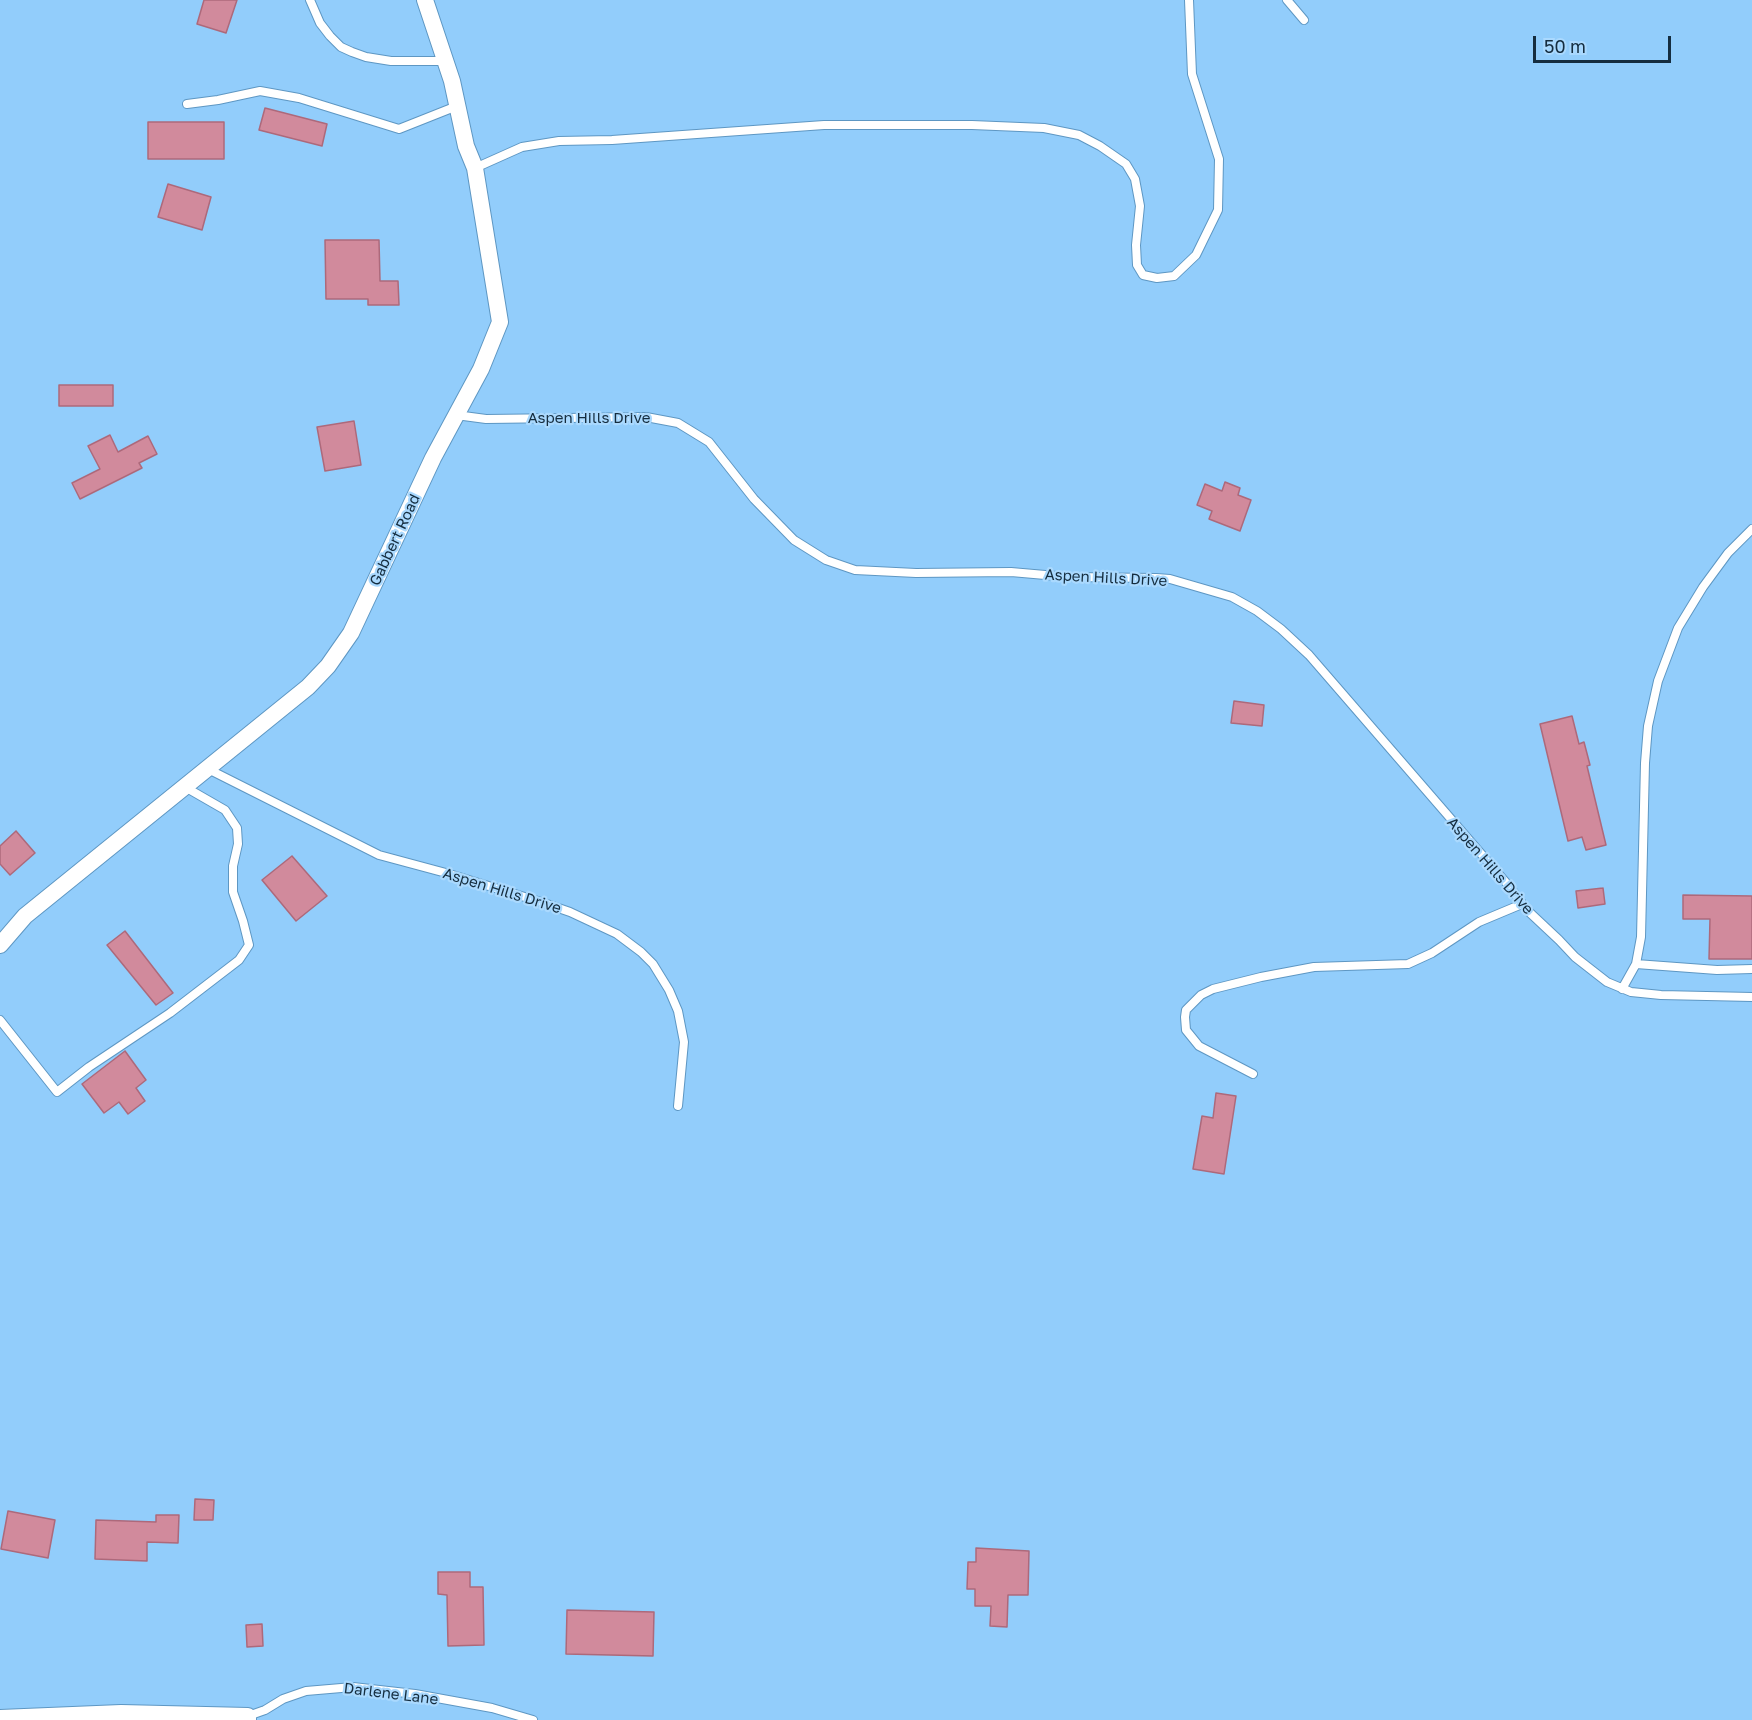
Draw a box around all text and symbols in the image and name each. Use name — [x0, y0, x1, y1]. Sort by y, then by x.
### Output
scale bar — [1536, 24, 1674, 62]
text: 50 m — [1544, 35, 1586, 57]
street label: Aspen Hills Drive — [528, 409, 650, 427]
street label: Gabbert Road — [366, 491, 424, 589]
street label: Aspen Hills Drive — [1044, 566, 1168, 590]
street label: Aspen Hills Drive — [1443, 814, 1537, 918]
street label: Aspen Hills Drive — [441, 864, 563, 918]
street label: Darlene Lane — [343, 1679, 439, 1709]

